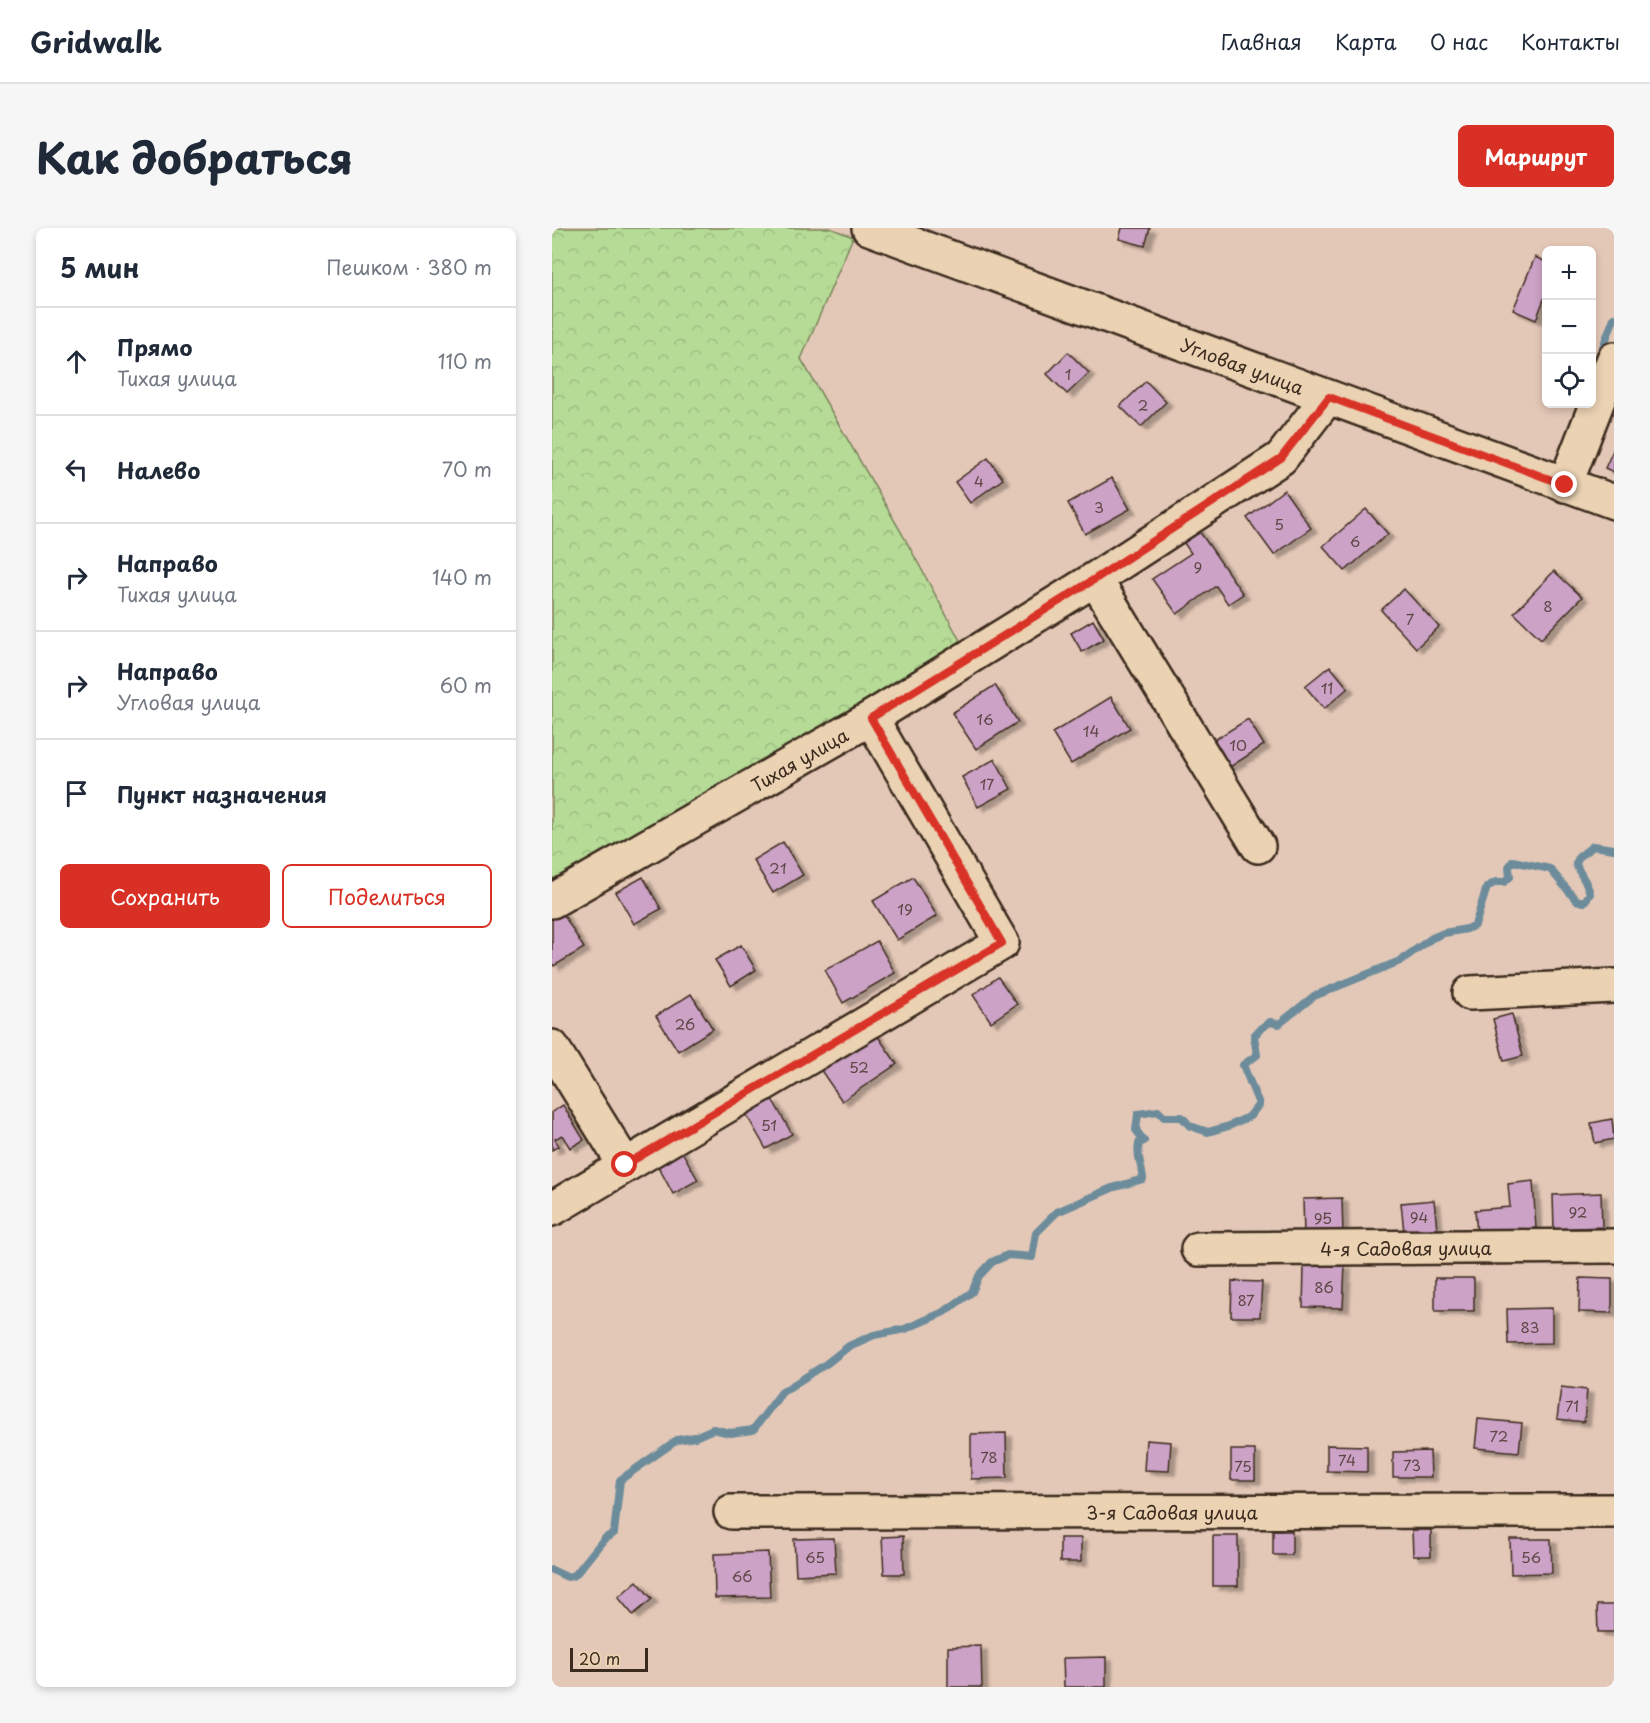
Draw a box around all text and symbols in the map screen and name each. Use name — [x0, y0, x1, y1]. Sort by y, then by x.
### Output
text: Gridwalk — [30, 20, 162, 63]
text: Главная — [1221, 25, 1302, 57]
text: Карта — [1335, 25, 1397, 57]
text: О нас — [1430, 25, 1488, 57]
text: Контакты — [1521, 25, 1620, 57]
text: Как добраться — [36, 125, 353, 188]
button: Маршрут — [1458, 125, 1614, 187]
map controls — [1542, 246, 1596, 408]
button: + — [1542, 246, 1596, 300]
text: 5 мин — [60, 248, 139, 287]
text: Пешком · 380 m — [326, 252, 492, 282]
button: − — [1542, 300, 1596, 354]
text: Прямо — [117, 330, 192, 363]
street label: Угловая улица — [1177, 330, 1308, 401]
icon: ahead — [60, 345, 93, 378]
text: 110 m — [438, 346, 492, 376]
button: locate — [1542, 354, 1596, 408]
house number: 1 — [1065, 362, 1071, 385]
text: Тихая улица — [117, 363, 237, 393]
house number: 2 — [1138, 393, 1148, 416]
icon: left — [60, 453, 93, 486]
text: Налево — [117, 453, 200, 486]
text: 70 m — [442, 454, 492, 484]
house number: 4 — [974, 469, 984, 492]
route end — [1551, 471, 1577, 497]
house number: 3 — [1094, 495, 1104, 518]
house number: 5 — [1274, 512, 1284, 535]
house number: 6 — [1350, 529, 1360, 552]
text: Направо — [117, 546, 218, 579]
house number: 9 — [1194, 555, 1202, 578]
icon: right — [60, 561, 93, 594]
text: 140 m — [432, 562, 492, 592]
text: Тихая улица — [117, 579, 237, 609]
house number: 8 — [1543, 594, 1553, 617]
house number: 7 — [1406, 607, 1415, 630]
text: Направо — [117, 654, 218, 687]
icon: right — [60, 669, 93, 702]
text: 60 m — [440, 670, 492, 700]
house number: 11 — [1321, 676, 1333, 699]
text: Угловая улица — [117, 687, 260, 717]
house number: 16 — [976, 707, 994, 730]
house number: 14 — [1083, 719, 1099, 742]
street label: Тихая улица — [746, 720, 853, 798]
house number: 10 — [1229, 733, 1247, 756]
house number: 17 — [980, 772, 994, 795]
icon: arrive — [60, 777, 93, 810]
text: Пункт назначения — [117, 777, 327, 810]
house number: 21 — [769, 856, 787, 879]
button: Сохранить — [60, 864, 270, 928]
button: Поделиться — [282, 864, 492, 928]
house number: 19 — [897, 897, 913, 920]
house number: 26 — [675, 1012, 695, 1035]
house number: 52 — [849, 1055, 869, 1078]
house number: 51 — [761, 1113, 777, 1136]
route start — [611, 1151, 637, 1177]
house number: 92 — [1569, 1200, 1587, 1223]
house number: 94 — [1410, 1205, 1428, 1228]
house number: 95 — [1314, 1206, 1332, 1229]
street label: 4-я Садовая улица — [1320, 1233, 1493, 1262]
house number: 86 — [1314, 1275, 1334, 1298]
house number: 87 — [1237, 1288, 1255, 1311]
house number: 83 — [1520, 1315, 1540, 1338]
house number: 71 — [1565, 1394, 1579, 1417]
house number: 72 — [1490, 1424, 1508, 1447]
house number: 78 — [980, 1445, 998, 1468]
house number: 74 — [1338, 1448, 1356, 1471]
house number: 73 — [1403, 1453, 1421, 1476]
house number: 75 — [1234, 1454, 1252, 1477]
street label: 3-я Садовая улица — [1086, 1498, 1258, 1525]
house number: 65 — [805, 1545, 825, 1568]
house number: 56 — [1521, 1545, 1541, 1568]
house number: 66 — [732, 1564, 752, 1587]
scale bar — [570, 1645, 648, 1672]
text: 20 m — [579, 1646, 620, 1670]

